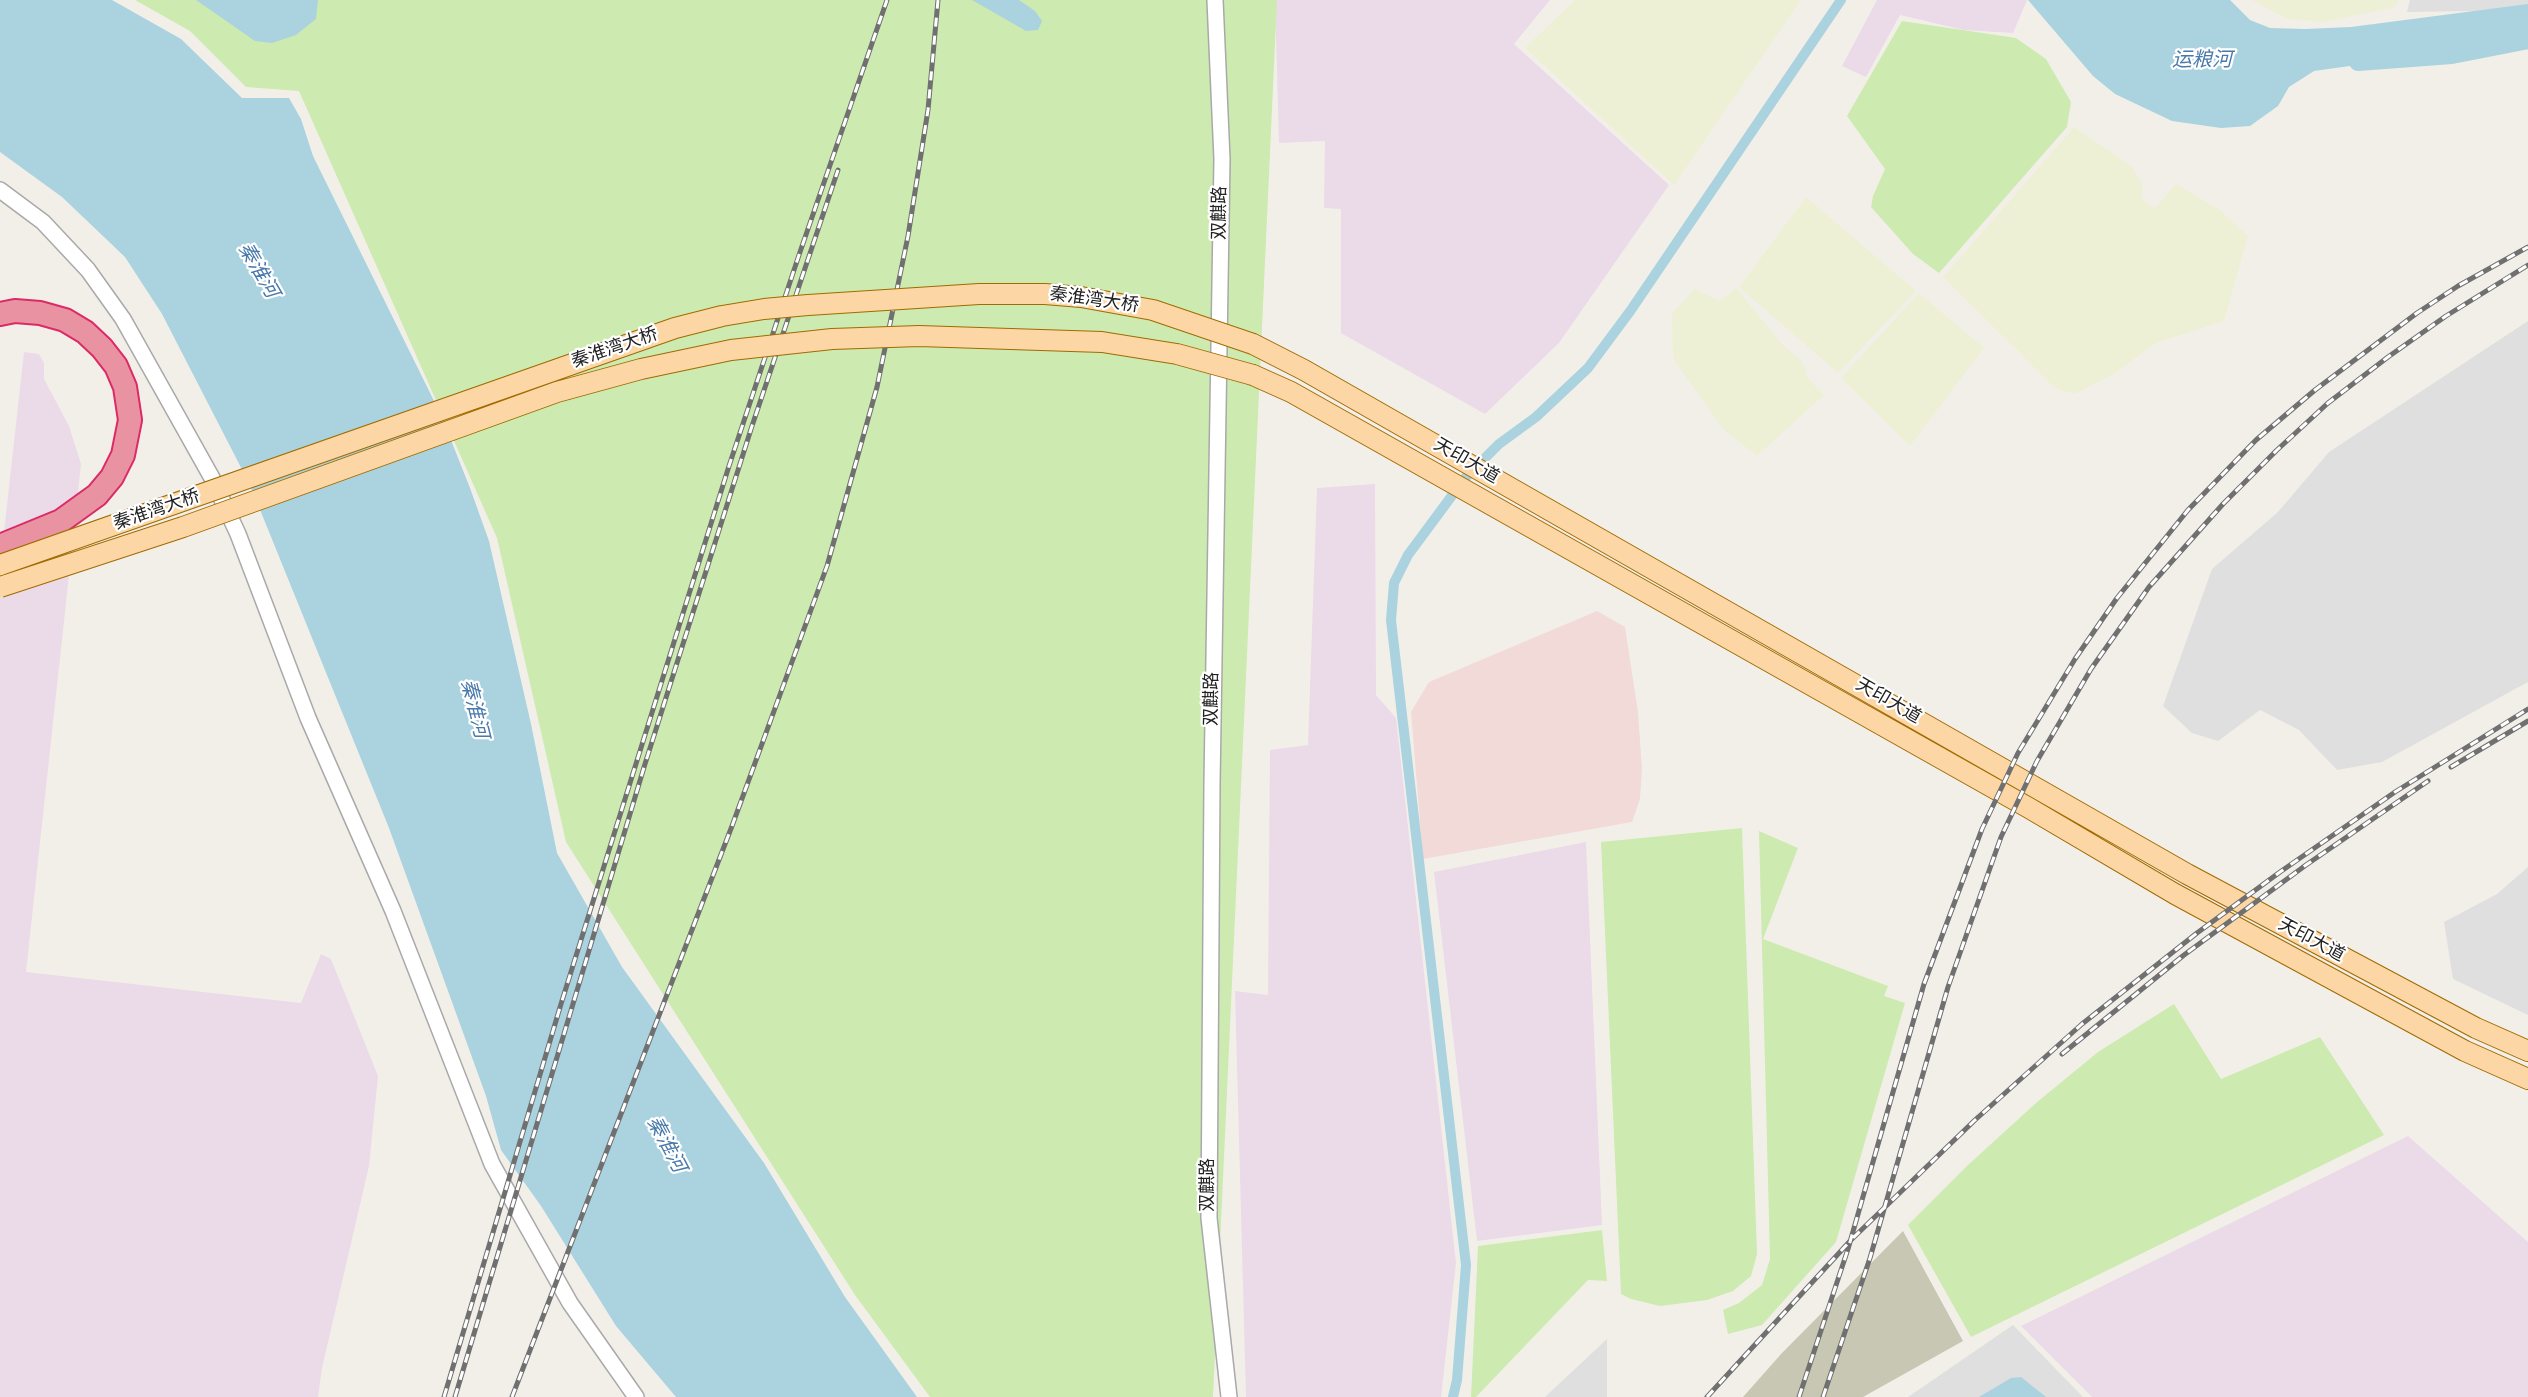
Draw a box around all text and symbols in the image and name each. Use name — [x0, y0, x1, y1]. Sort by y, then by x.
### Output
water label: 运粮河 — [2172, 50, 2232, 74]
street label: 双麒路 — [1210, 186, 1232, 240]
water label: 秦淮河 — [232, 239, 282, 303]
street label: 秦淮湾大桥 — [1048, 284, 1140, 318]
street label: 秦淮湾大桥 — [569, 324, 661, 374]
street label: 天印大道 — [1429, 435, 1503, 489]
street label: 秦淮湾大桥 — [111, 486, 203, 536]
street label: 双麒路 — [1202, 672, 1224, 726]
street label: 天印大道 — [1851, 675, 1925, 729]
water label: 秦淮河 — [454, 677, 492, 741]
street label: 天印大道 — [2274, 915, 2348, 967]
water label: 秦淮河 — [640, 1113, 690, 1177]
street label: 双麒路 — [1198, 1158, 1220, 1212]

